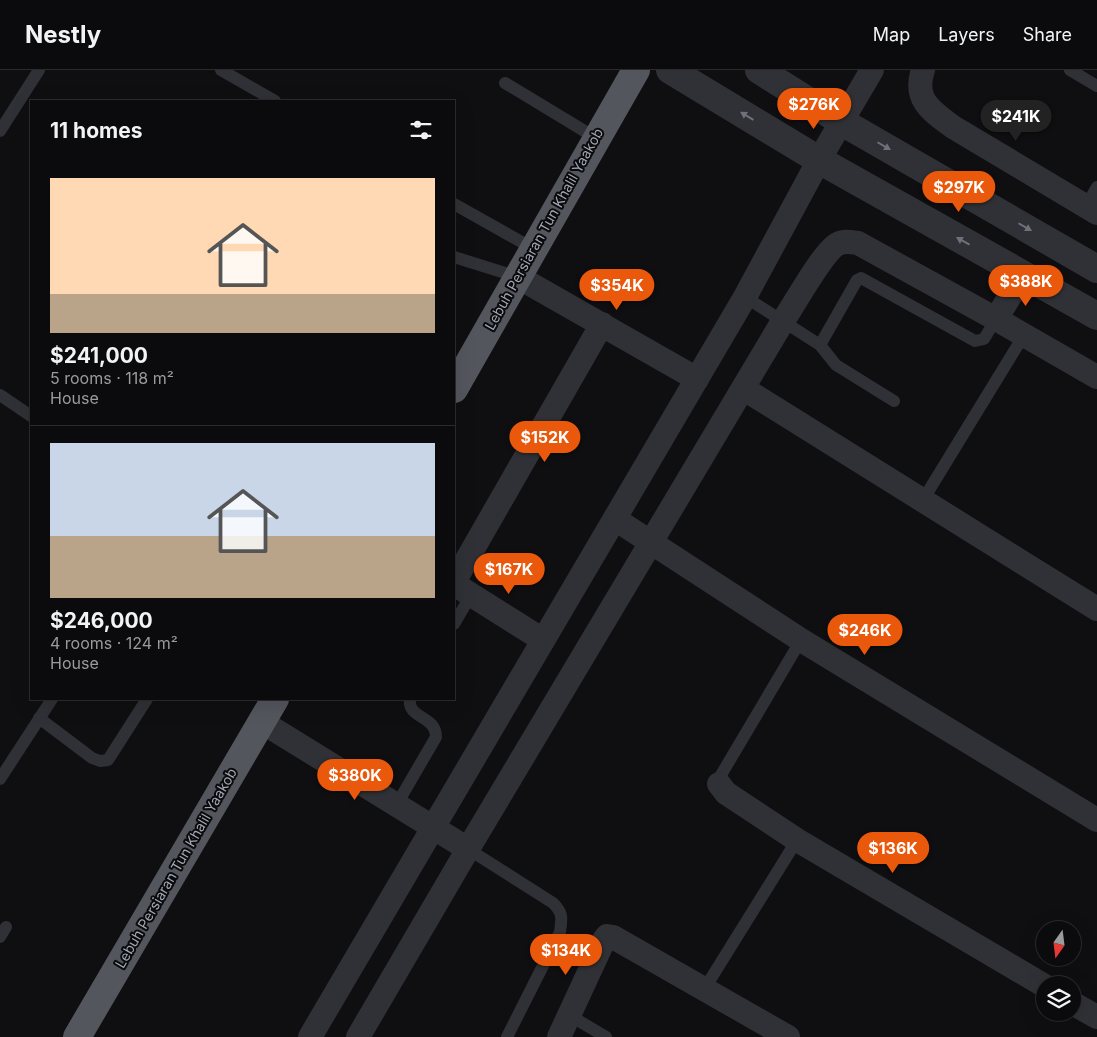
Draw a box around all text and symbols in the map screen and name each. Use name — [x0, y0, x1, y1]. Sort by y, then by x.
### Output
text: Nestly — [25, 20, 101, 49]
text: Map — [873, 24, 910, 45]
text: Layers — [938, 24, 995, 45]
text: Share — [1023, 24, 1072, 45]
pin: $276K — [779, 88, 849, 130]
text: $276K — [788, 94, 840, 114]
pin: $241K — [981, 100, 1051, 142]
text: $241K — [992, 106, 1040, 126]
one-way arrow — [740, 112, 753, 121]
icon: filters — [407, 116, 435, 144]
text: 11 homes — [50, 118, 142, 143]
street label: Lebuh Persiaran Tun Khalil Yaakob — [481, 125, 606, 333]
one-way arrow — [877, 142, 892, 150]
pin: $297K — [924, 170, 994, 213]
text: $297K — [933, 177, 985, 197]
icon: home — [198, 210, 288, 300]
one-way arrow — [1019, 223, 1032, 232]
one-way arrow — [956, 236, 970, 245]
pin: $388K — [991, 264, 1061, 307]
pin: $354K — [582, 268, 652, 311]
text: $388K — [999, 271, 1053, 291]
text: $354K — [590, 275, 644, 295]
text: $241,000 — [50, 343, 148, 368]
text: 5 rooms · 118 m² — [50, 368, 174, 388]
text: House — [50, 388, 99, 408]
pin: $152K — [510, 420, 580, 463]
text: $152K — [520, 427, 570, 447]
icon: home — [198, 476, 288, 566]
pin: $167K — [474, 552, 544, 595]
text: $167K — [485, 559, 533, 579]
text: $246,000 — [50, 608, 153, 633]
pin: $246K — [830, 614, 900, 656]
text: $246K — [838, 620, 892, 640]
text: 4 rooms · 124 m² — [50, 633, 178, 653]
text: House — [50, 653, 99, 673]
pin: $380K — [320, 758, 390, 801]
street label: Lebuh Persiaran Tun Khalil Yaakob — [111, 765, 240, 971]
text: $380K — [328, 765, 382, 785]
pin: $136K — [858, 832, 928, 874]
text: $136K — [868, 838, 918, 858]
north arrow — [1036, 921, 1081, 966]
map controls — [1036, 921, 1081, 1021]
pin: $134K — [531, 934, 601, 976]
text: $134K — [541, 940, 591, 960]
button: layers — [1036, 976, 1081, 1021]

